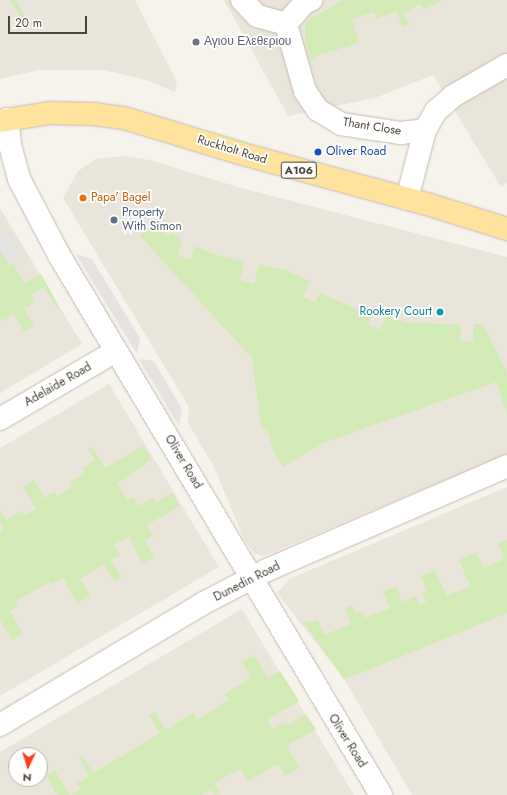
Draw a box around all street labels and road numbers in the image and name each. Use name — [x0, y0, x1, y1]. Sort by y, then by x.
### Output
street label: Thant Close — [342, 115, 402, 139]
street label: Ruckholt Road — [195, 133, 269, 167]
road number: A106 — [280, 161, 318, 179]
street label: Adelaide Road — [22, 360, 94, 410]
street label: Oliver Road — [161, 432, 205, 492]
street label: Dunedin Road — [211, 559, 283, 605]
street label: Oliver Road — [325, 712, 369, 770]

